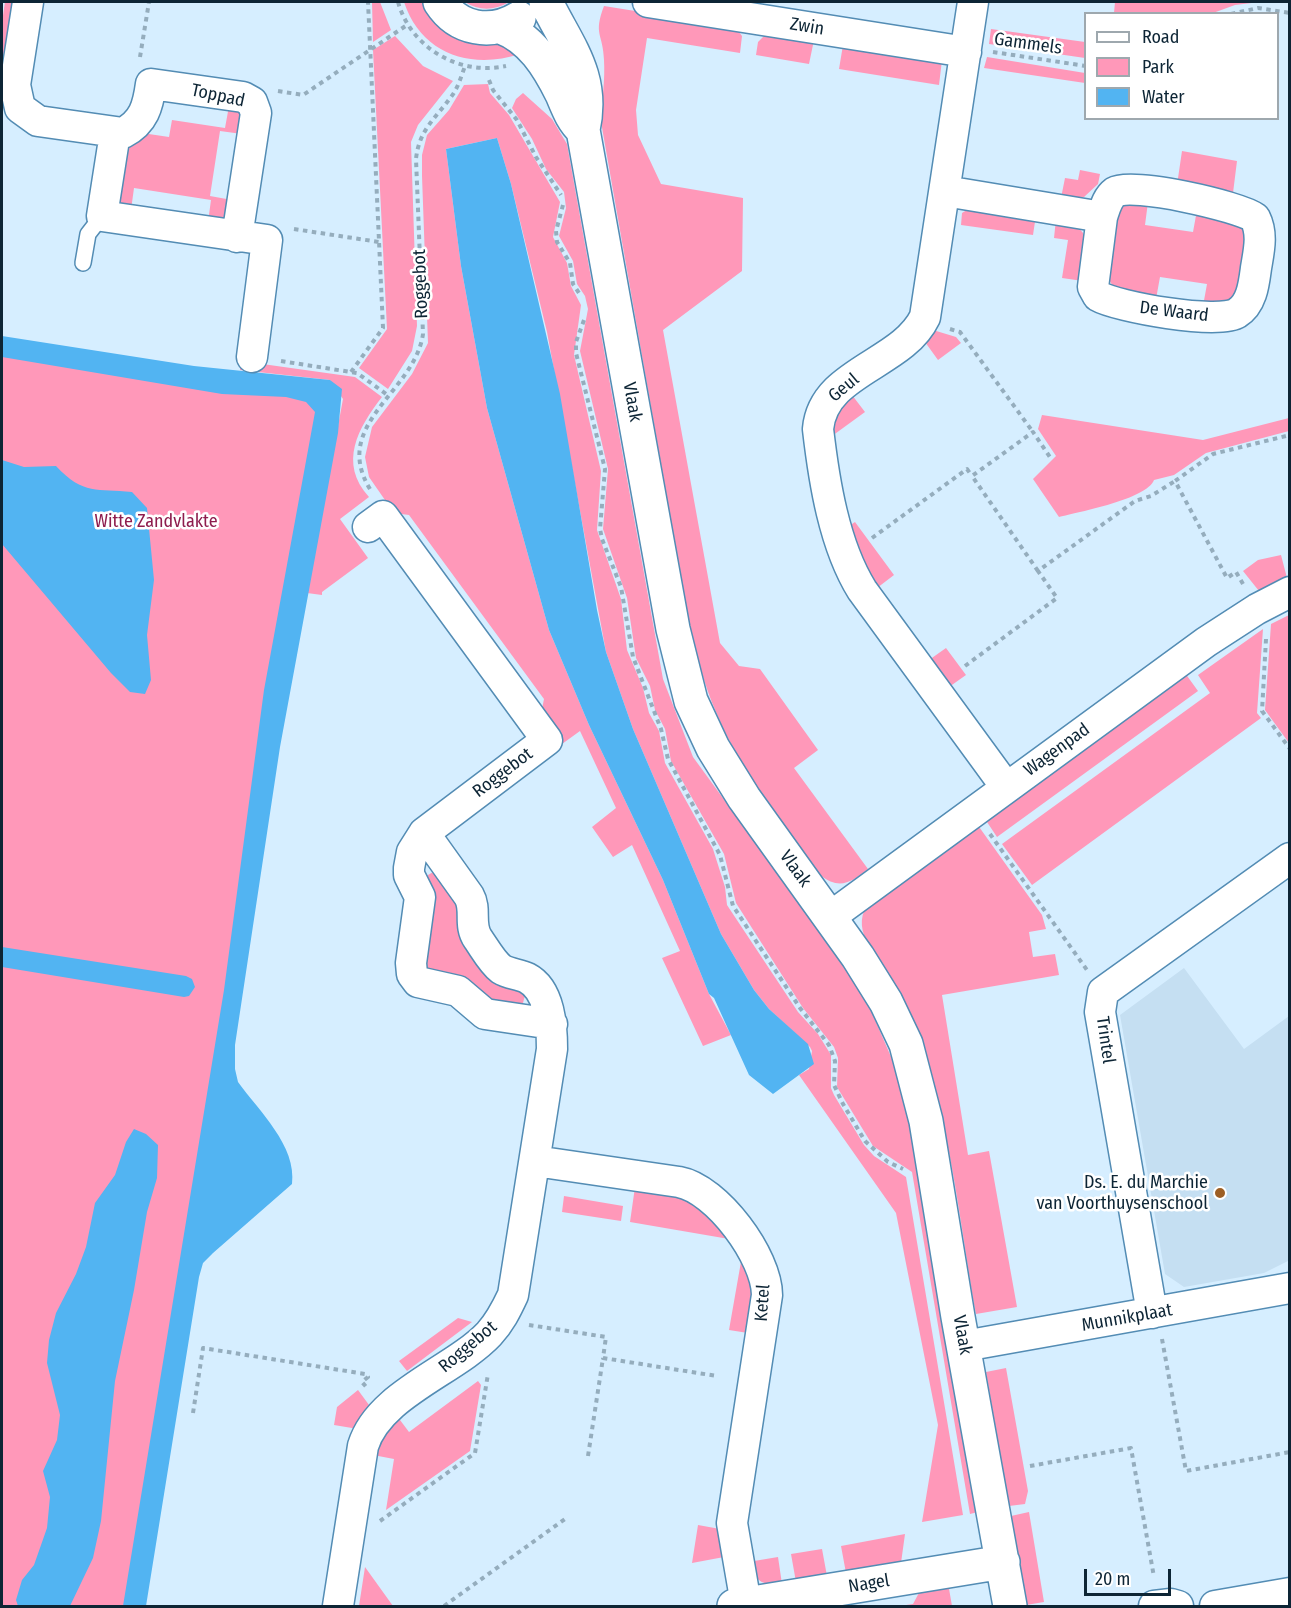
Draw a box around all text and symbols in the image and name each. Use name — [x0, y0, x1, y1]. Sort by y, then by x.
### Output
legend — [1084, 12, 1279, 120]
street label: Zwin — [788, 14, 826, 40]
text: Road — [1142, 26, 1179, 48]
street label: Gammels — [993, 29, 1063, 59]
text: Park — [1142, 56, 1174, 78]
street label: Toppad — [189, 80, 247, 112]
text: Water — [1142, 86, 1185, 108]
street label: Roggebot — [409, 249, 433, 319]
street label: De Waard — [1138, 297, 1210, 327]
street label: Geul — [824, 369, 864, 407]
street label: Vlaak — [618, 381, 646, 423]
park label: Witte Zandvlakte — [94, 511, 218, 533]
street label: Wagenpad — [1020, 719, 1094, 781]
street label: Roggebot — [469, 743, 537, 803]
street label: Vlaak — [775, 847, 815, 891]
street label: Trintel — [1091, 1015, 1119, 1065]
place label: Ds. E. du Marchie van Voorthuysenschool — [1036, 1172, 1208, 1214]
marker: Ds. E. du Marchie van Voorthuysenschool — [1213, 1186, 1227, 1200]
street label: Ketel — [751, 1284, 775, 1322]
street label: Munnikplaat — [1080, 1299, 1174, 1337]
street label: Vlaak — [948, 1314, 976, 1356]
street label: Roggebot — [434, 1316, 502, 1378]
scale bar — [1087, 1557, 1174, 1595]
text: 20 m — [1095, 1568, 1130, 1590]
street label: Nagel — [847, 1570, 891, 1598]

